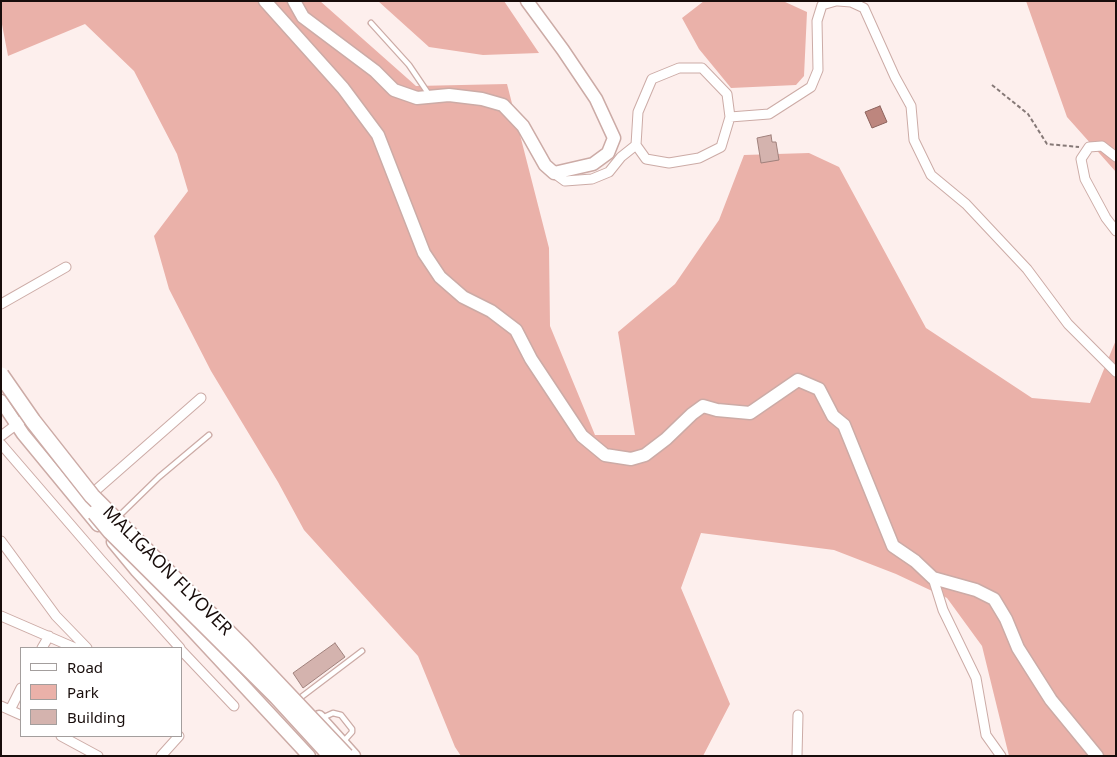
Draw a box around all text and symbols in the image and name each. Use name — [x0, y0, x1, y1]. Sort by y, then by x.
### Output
street label: MALIGAON FLYOVER — [98, 502, 236, 640]
legend — [20, 647, 182, 737]
text: Road — [67, 657, 103, 677]
text: Park — [67, 682, 99, 702]
text: Building — [67, 707, 125, 727]

